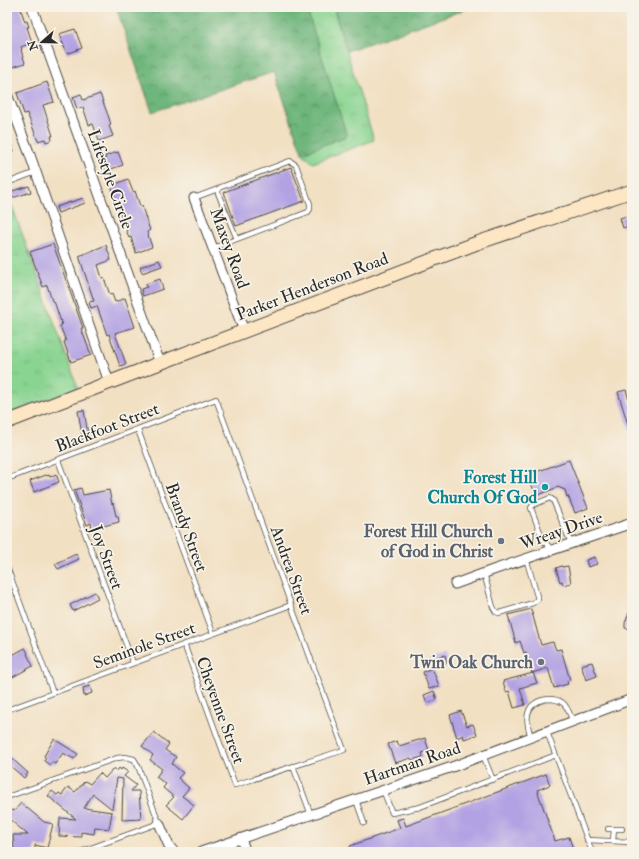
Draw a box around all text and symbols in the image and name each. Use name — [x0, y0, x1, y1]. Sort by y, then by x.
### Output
north arrow — [22, 22, 62, 62]
text: N — [25, 37, 41, 53]
street label: Lifestyle Circle — [82, 127, 138, 232]
street label: Maxey Road — [204, 205, 254, 292]
street label: Parker Henderson Road — [233, 248, 392, 325]
street label: Blackfoot Street — [52, 398, 162, 457]
place label: Forest Hill Church Of God — [428, 467, 538, 508]
street label: Brandy Street — [160, 480, 213, 575]
marker: Forest Hill Church Of God — [540, 482, 550, 492]
street label: Wreay Drive — [516, 507, 606, 556]
street label: Joy Street — [84, 521, 128, 593]
place label: Forest Hill Church of God in Christ — [363, 521, 493, 562]
street label: Andrea Street — [265, 522, 317, 618]
marker: Forest Hill Church of God in Christ — [496, 536, 506, 546]
street label: Seminole Street — [90, 617, 199, 674]
place label: Twin Oak Church — [409, 652, 533, 673]
street label: Cheyenne Street — [191, 654, 250, 767]
marker: Twin Oak Church — [536, 657, 546, 667]
street label: Hartman Road — [361, 737, 464, 790]

